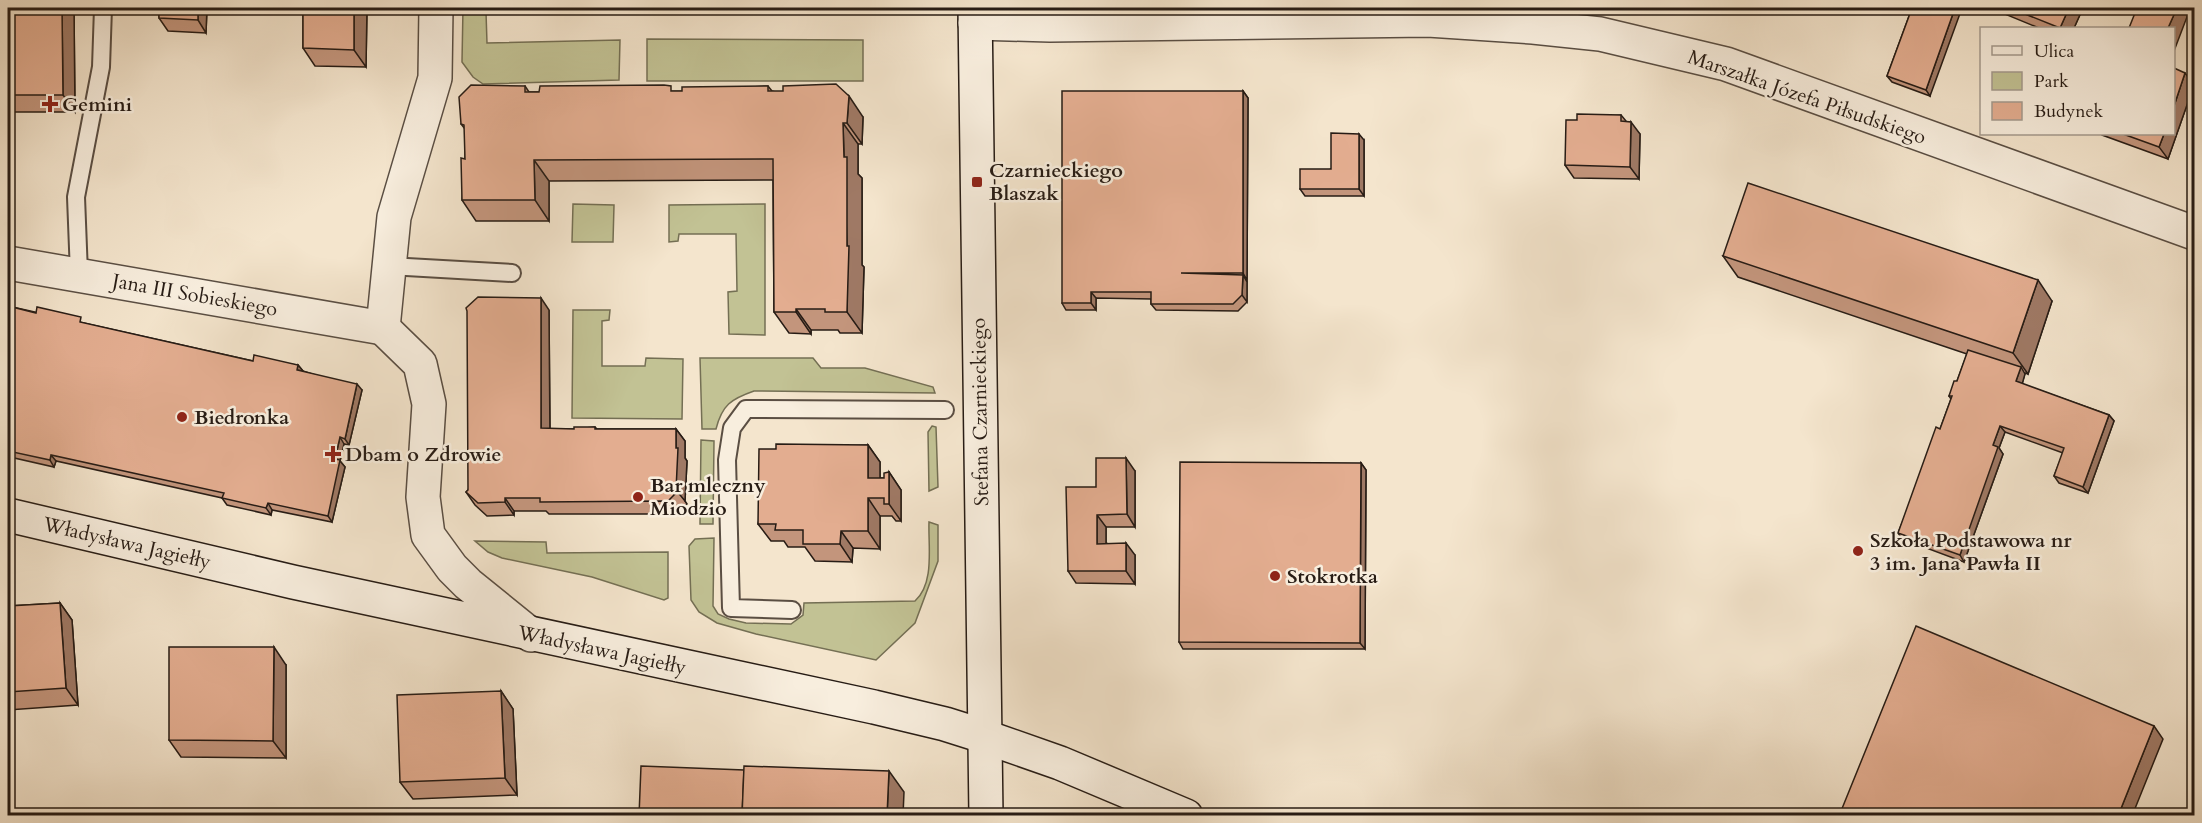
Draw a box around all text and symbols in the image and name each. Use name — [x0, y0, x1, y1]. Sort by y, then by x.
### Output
legend — [1980, 27, 2175, 135]
text: Ulica — [2034, 39, 2075, 64]
street label: Marszałka Józefa Piłsudskiego — [1684, 43, 1930, 151]
text: Park — [2034, 69, 2069, 94]
place label: Gemini — [62, 91, 132, 118]
marker: Gemini — [43, 97, 57, 111]
text: Budynek — [2034, 99, 2104, 124]
place label: Czarnieckiego Blaszak — [989, 157, 1123, 207]
marker: Czarnieckiego Blaszak — [970, 175, 984, 189]
street label: Jana III Sobieskiego — [107, 267, 280, 323]
street label: Stefana Czarnieckiego — [965, 317, 995, 506]
place label: Biedronka — [194, 404, 289, 431]
marker: Biedronka — [175, 410, 189, 424]
place label: Dbam o Zdrowie — [345, 441, 502, 468]
marker: Dbam o Zdrowie — [326, 447, 340, 461]
place label: Bar mleczny Miodzio — [650, 472, 766, 522]
marker: Bar mleczny Miodzio — [631, 490, 645, 504]
street label: Władysława Jagiełły — [39, 510, 214, 576]
place label: Szkoła Podstawowa nr 3 im. Jana Pawła II — [1870, 527, 2072, 577]
marker: Szkoła Podstawowa nr 3 im. Jana Pawła II — [1851, 544, 1865, 558]
place label: Stokrotka — [1287, 563, 1378, 590]
marker: Stokrotka — [1268, 569, 1282, 583]
street label: Władysława Jagiełły — [514, 619, 689, 681]

